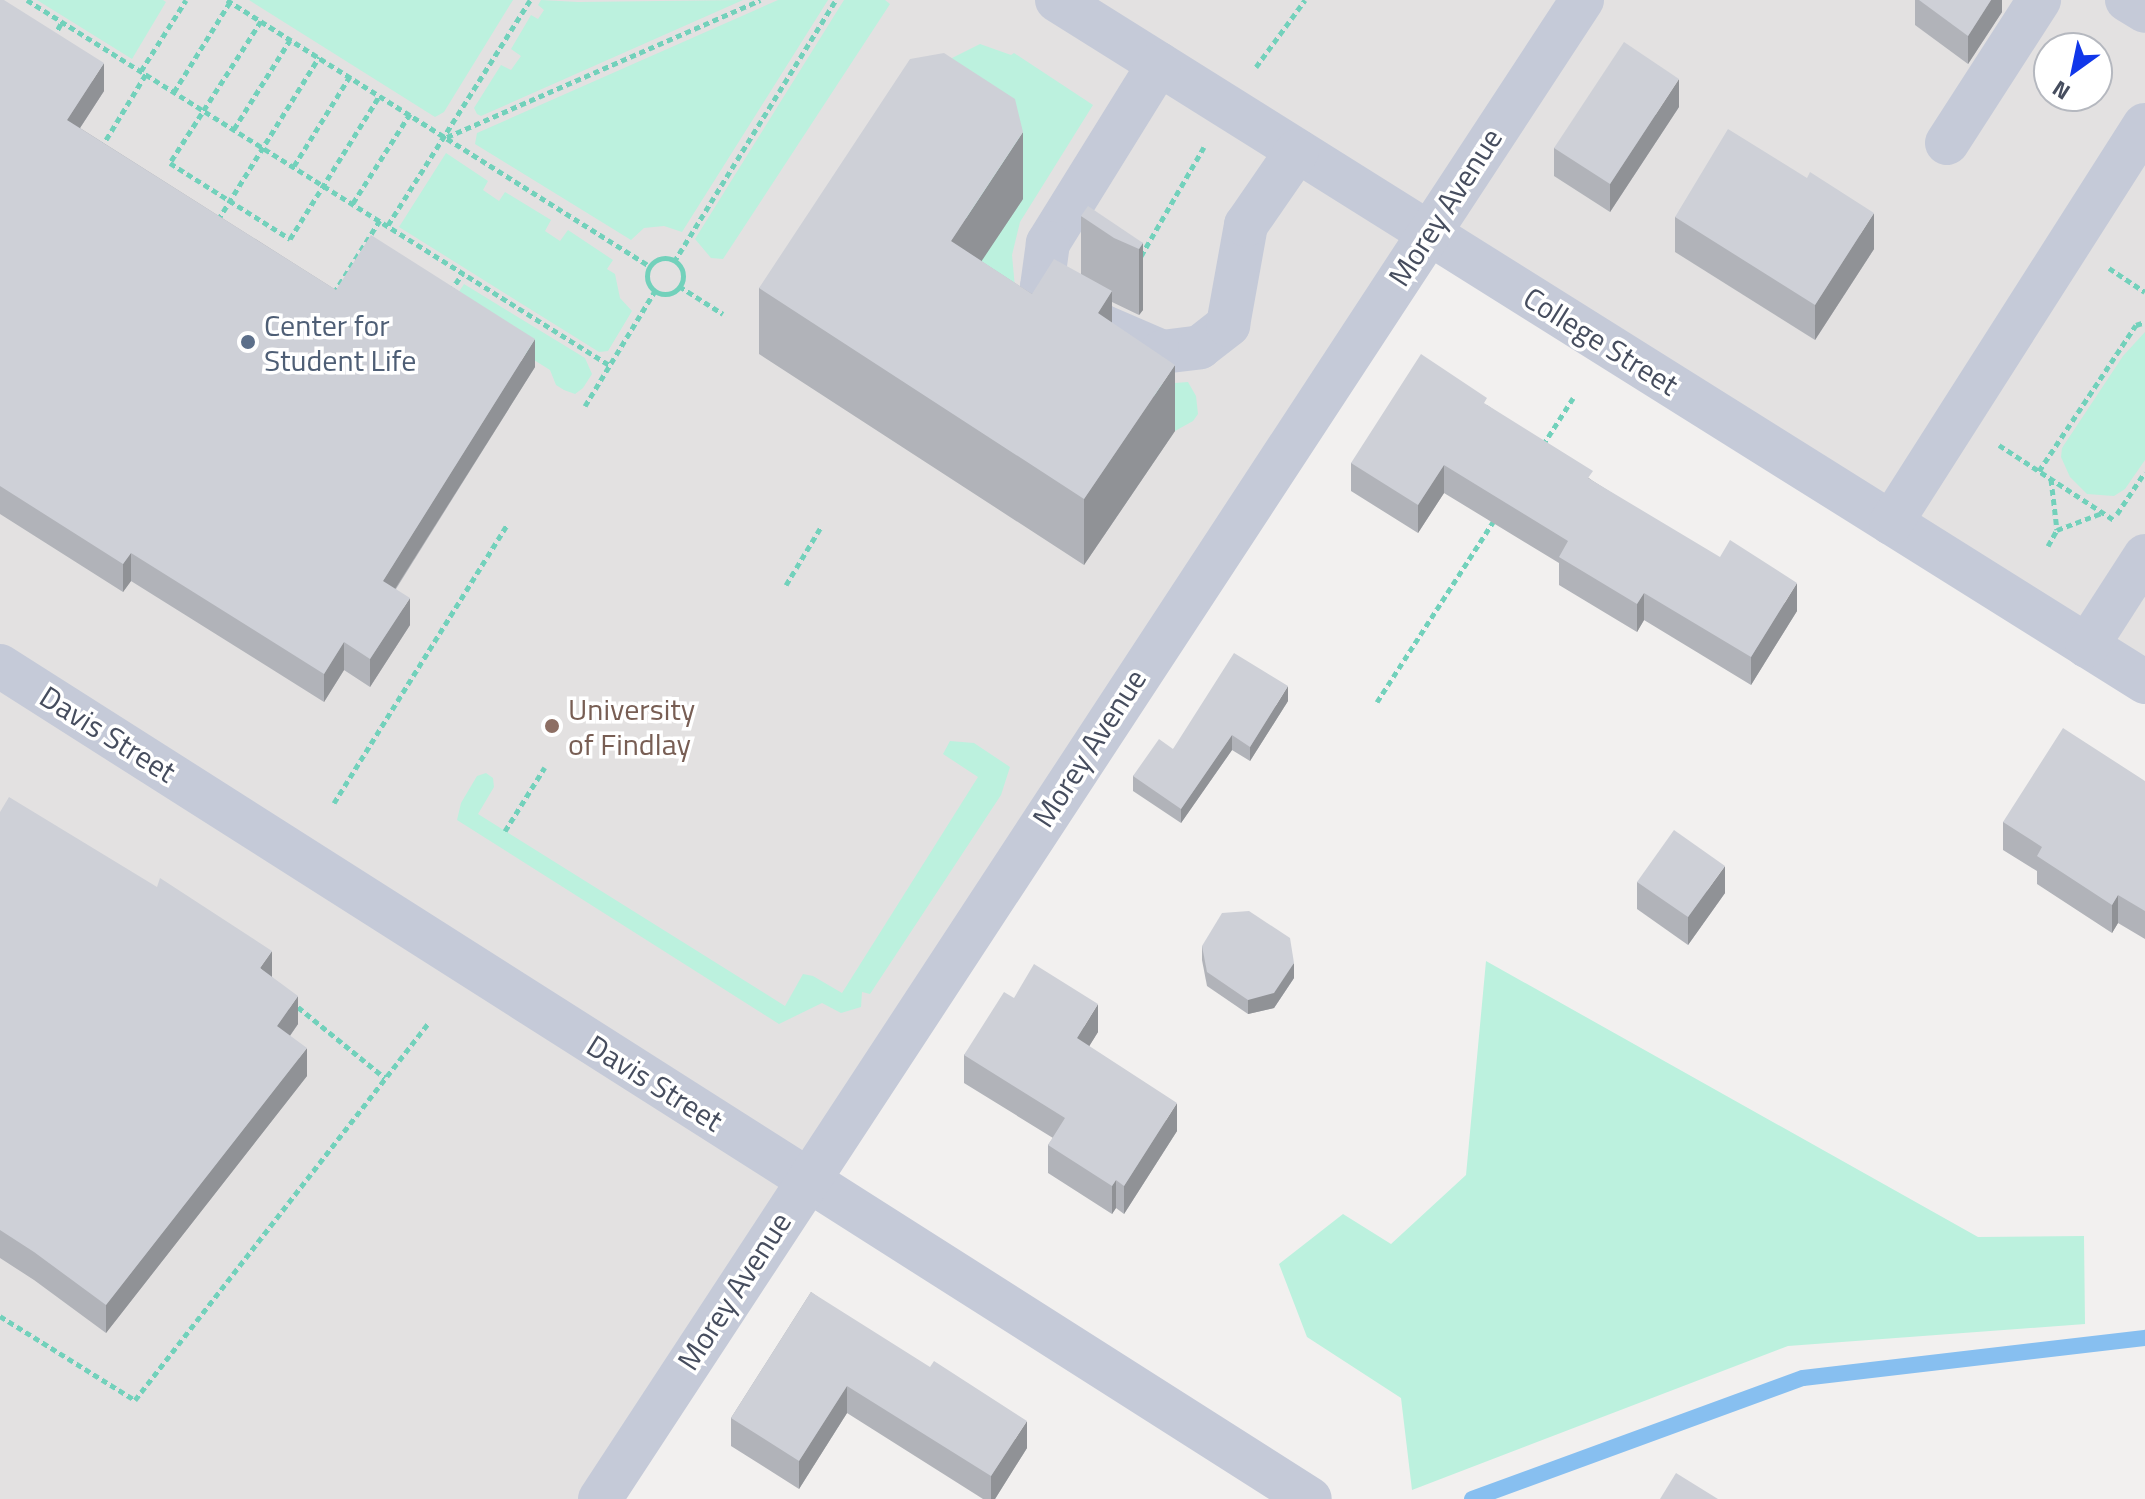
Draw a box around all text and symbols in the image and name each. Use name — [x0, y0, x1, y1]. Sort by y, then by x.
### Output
north arrow — [2033, 32, 2113, 112]
text: N — [2045, 72, 2077, 109]
street label: Morey Avenue — [1381, 121, 1509, 293]
street label: College Street — [1517, 279, 1685, 403]
place label: Center for Student Life — [264, 307, 416, 378]
marker: Center for Student Life — [239, 333, 257, 351]
street label: Morey Avenue — [1025, 662, 1153, 834]
street label: Davis Street — [34, 678, 182, 790]
place label: University of Findlay — [568, 691, 695, 762]
marker: University of Findlay — [543, 717, 561, 735]
street label: Davis Street — [581, 1027, 729, 1139]
street label: Morey Avenue — [670, 1205, 798, 1377]

